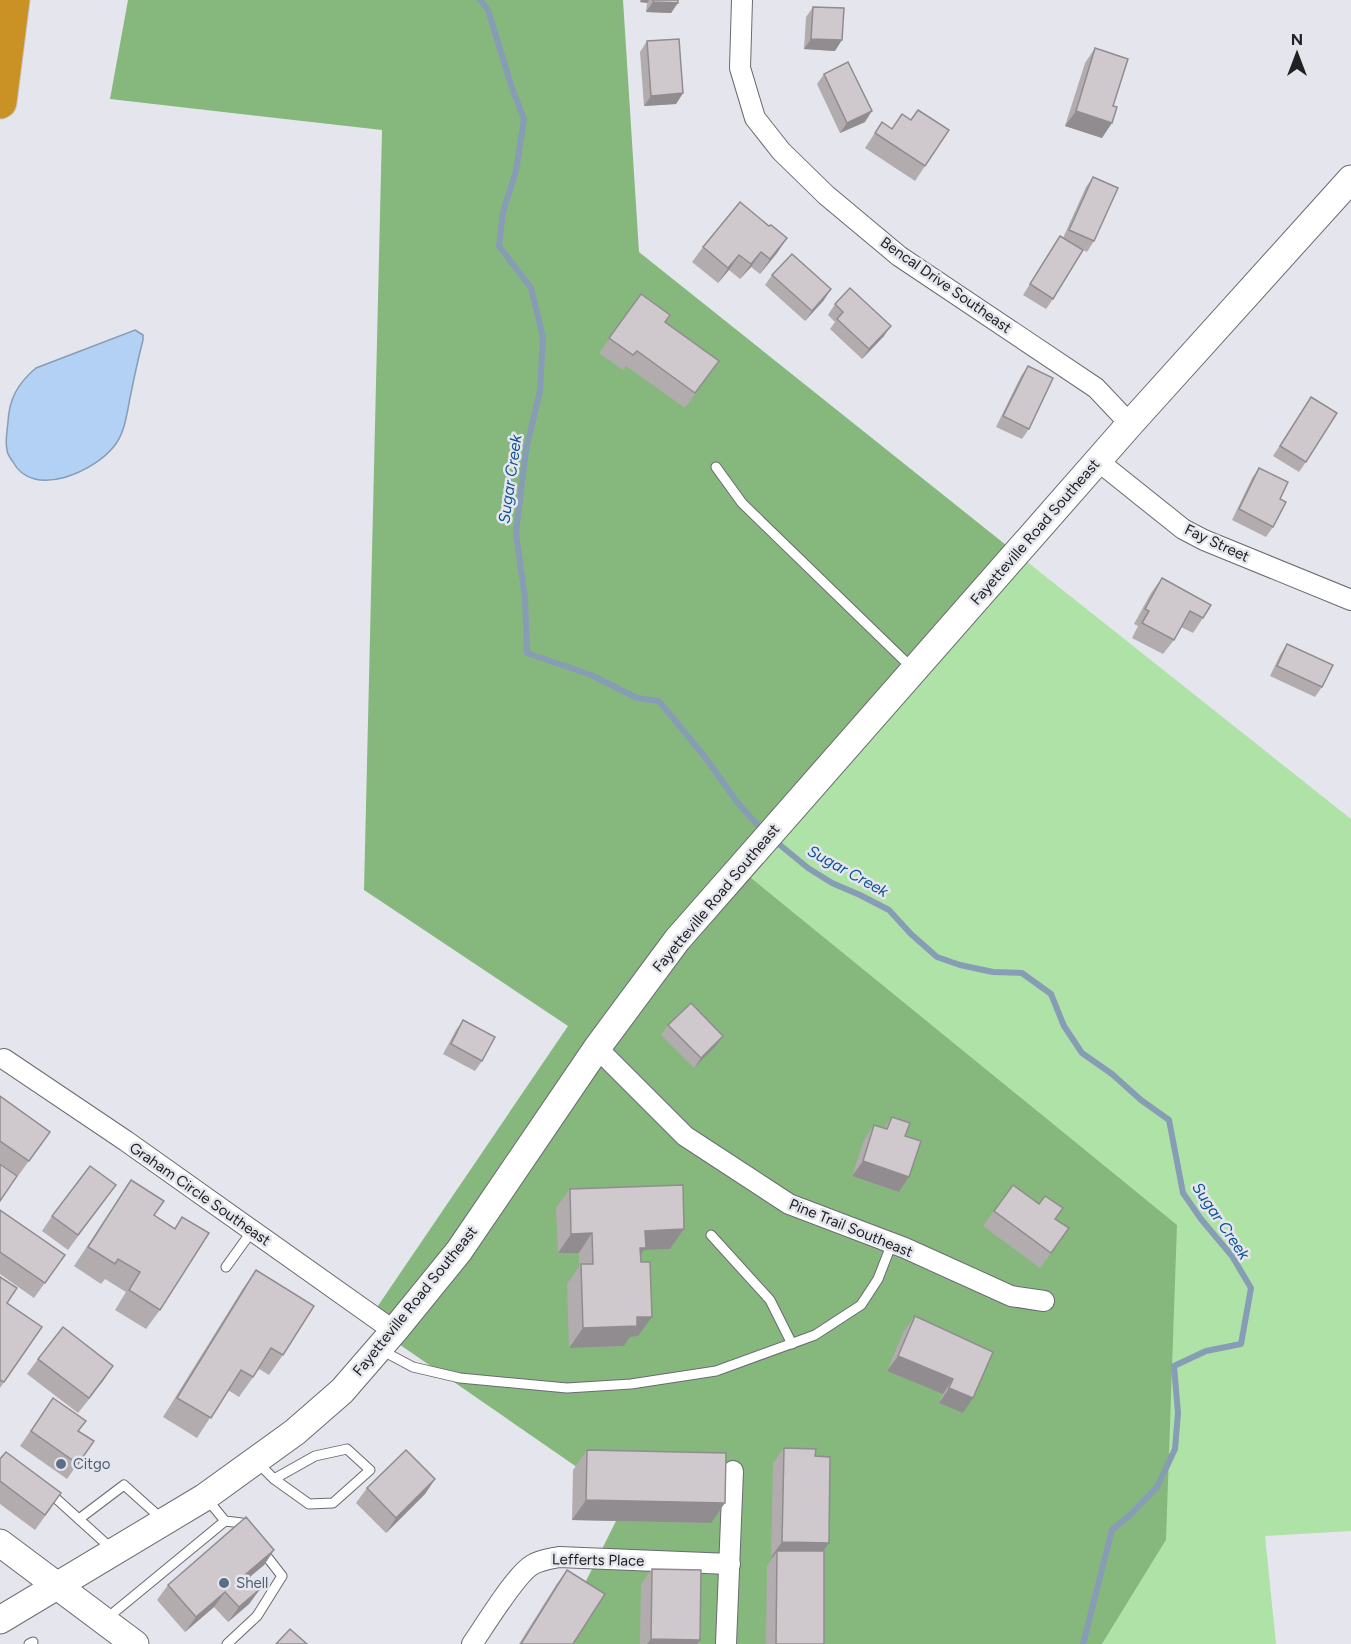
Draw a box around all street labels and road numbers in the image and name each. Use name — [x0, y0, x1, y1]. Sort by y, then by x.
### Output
street label: Bencal Drive Southeast — [877, 233, 1015, 337]
street label: Fayetteville Road Southeast — [967, 455, 1104, 609]
street label: Fay Street — [1182, 520, 1252, 566]
street label: Fayetteville Road Southeast — [649, 820, 783, 976]
street label: Graham Circle Southeast — [126, 1138, 274, 1250]
street label: Pine Trail Southeast — [786, 1195, 916, 1261]
street label: Fayetteville Road Southeast — [349, 1222, 481, 1380]
street label: Lefferts Place — [552, 1550, 644, 1570]

